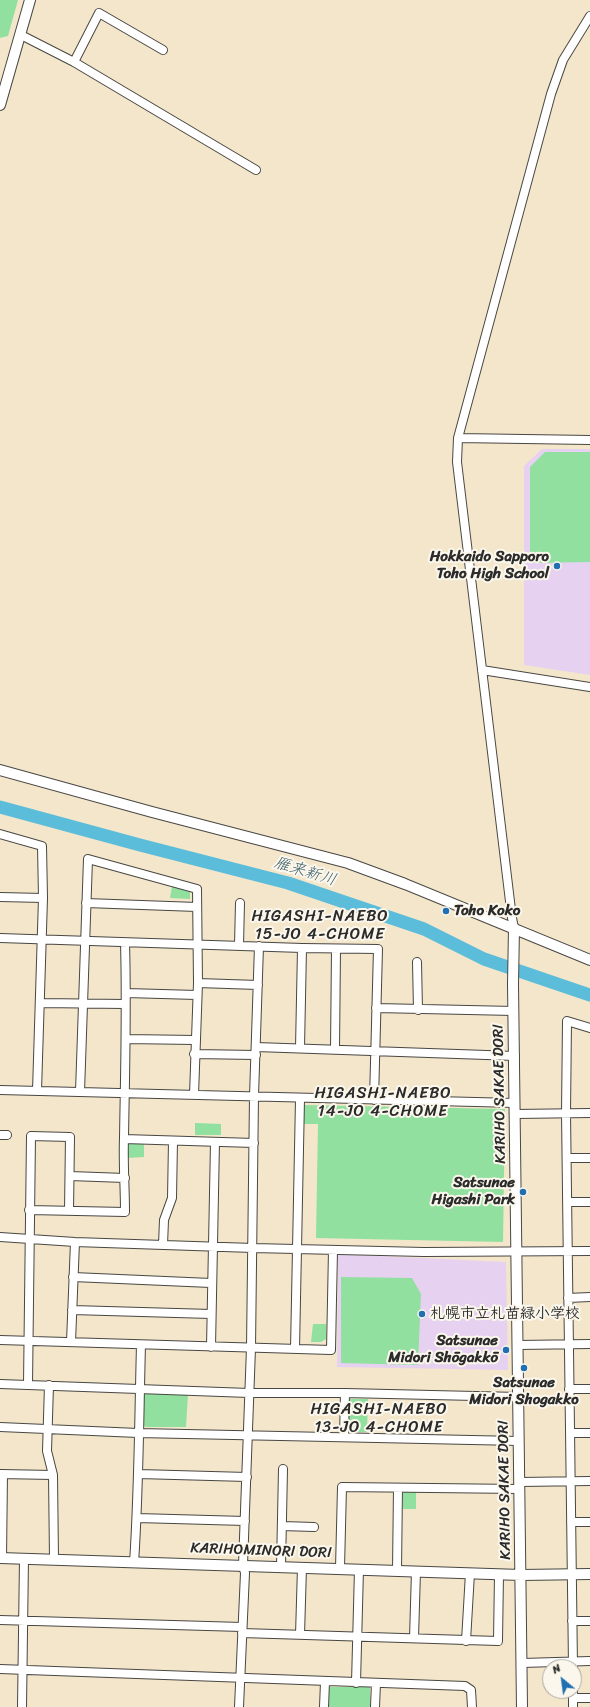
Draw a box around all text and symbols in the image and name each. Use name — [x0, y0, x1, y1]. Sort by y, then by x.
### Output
place label: Hokkaido Sapporo Toho High School — [430, 548, 549, 583]
marker: Hokkaido Sapporo Toho High School — [552, 561, 562, 571]
water label: 雁来新川 — [272, 853, 338, 891]
place label: Toho Koko — [454, 902, 520, 920]
marker: Toho Koko — [441, 906, 451, 916]
district label: HIGASHI-NAEBO 15-JO 4-CHOME — [253, 907, 387, 945]
street label: KARIHO SAKAE DORI — [490, 1024, 510, 1164]
district label: HIGASHI-NAEBO 14-JO 4-CHOME — [316, 1084, 450, 1122]
place label: Satsunae Higashi Park — [432, 1174, 515, 1209]
marker: Satsunae Higashi Park — [518, 1187, 528, 1197]
place label: 札幌市立札苗緑小学校 — [430, 1305, 580, 1323]
marker: 札幌市立札苗緑小学校 — [417, 1309, 427, 1319]
place label: Satsunae Midori Shōgakkō — [388, 1332, 498, 1367]
marker: Satsunae Midori Shōgakkō — [501, 1345, 511, 1355]
marker: Satsunae Midori Shogakko — [519, 1363, 529, 1373]
place label: Satsunae Midori Shogakko — [469, 1374, 579, 1409]
district label: HIGASHI-NAEBO 13-JO 4-CHOME — [312, 1400, 446, 1438]
street label: KARIHO SAKAE DORI — [495, 1420, 515, 1560]
street label: KARIHOMINORI DORI — [190, 1540, 332, 1562]
north arrow — [542, 1659, 582, 1699]
text: N — [548, 1659, 564, 1679]

